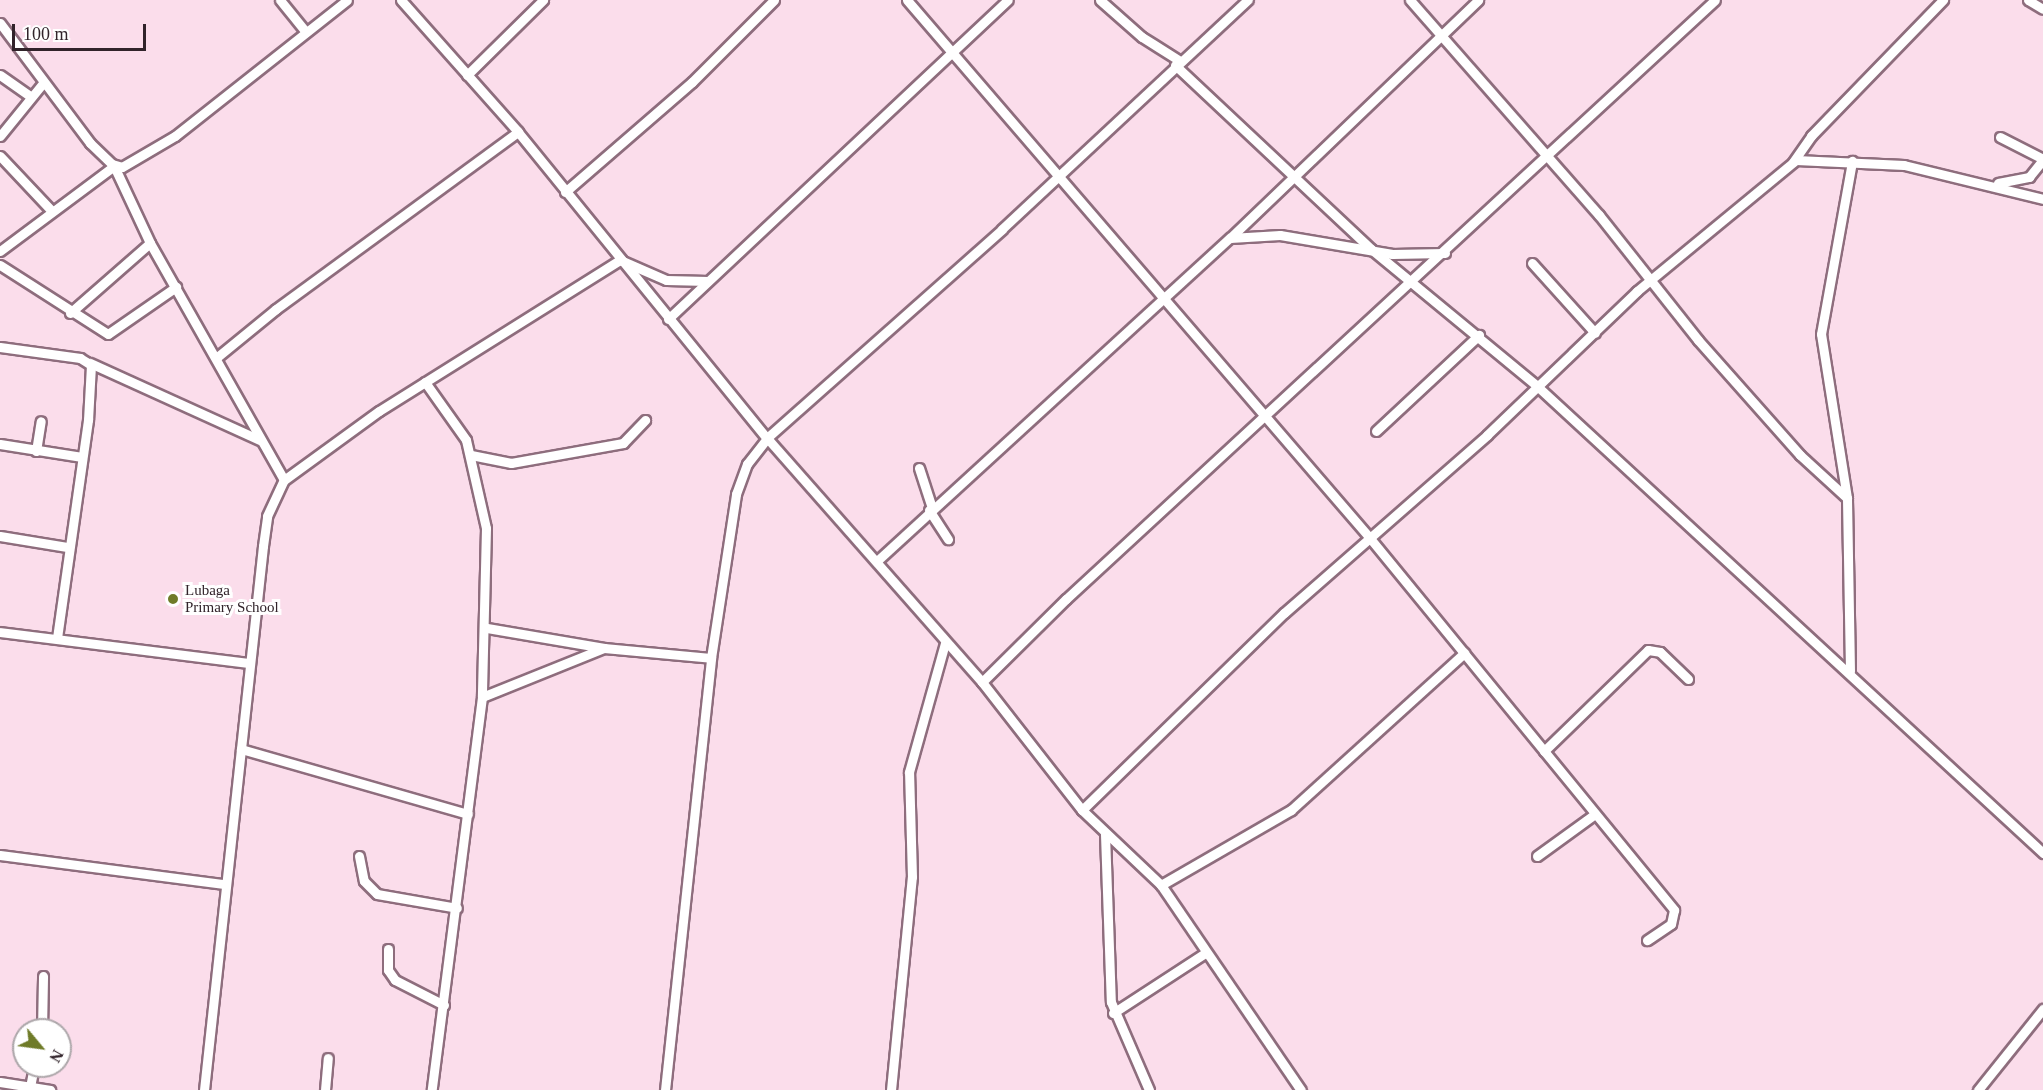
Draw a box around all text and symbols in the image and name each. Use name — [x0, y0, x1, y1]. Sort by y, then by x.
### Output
scale bar — [15, 12, 148, 50]
text: 100 m — [23, 24, 69, 44]
place label: Lubaga Primary School — [185, 581, 279, 616]
marker: Lubaga Primary School — [166, 592, 180, 606]
north arrow — [12, 1018, 72, 1078]
text: N — [46, 1047, 67, 1065]

